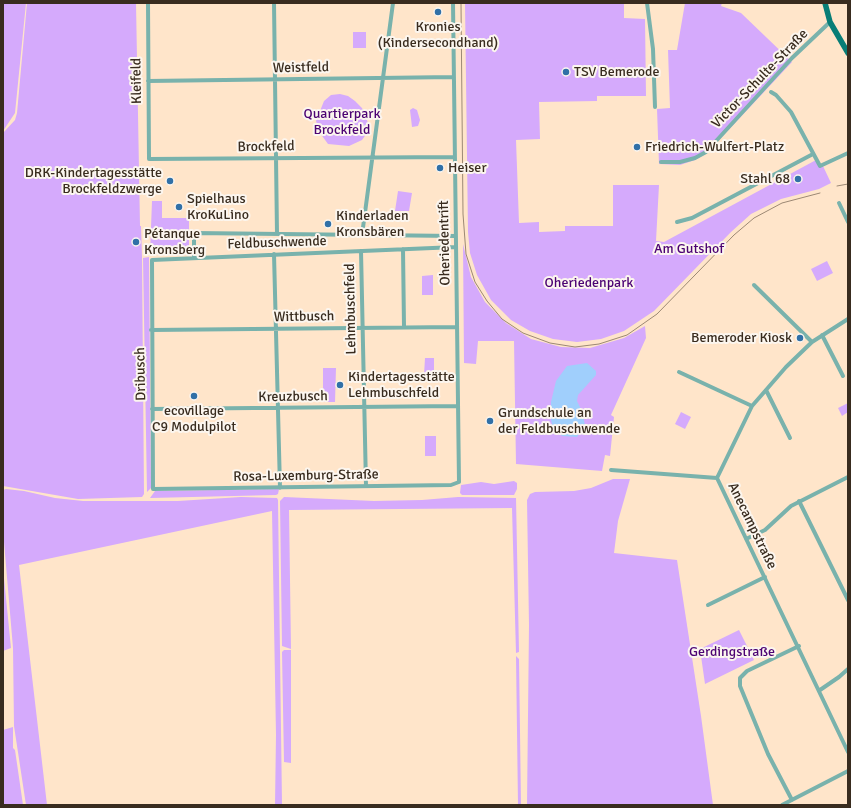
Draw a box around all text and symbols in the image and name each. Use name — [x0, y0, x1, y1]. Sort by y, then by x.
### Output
marker: Kronies (Kindersecondhand) — [433, 7, 443, 17]
place label: Kronies (Kindersecondhand) — [378, 19, 498, 52]
street label: Victor-Schulte-Straße — [708, 26, 812, 132]
street label: Kleifeld — [128, 58, 146, 104]
street label: Weistfeld — [273, 59, 329, 77]
place label: TSV Bemerode — [574, 64, 660, 80]
marker: TSV Bemerode — [561, 67, 571, 77]
park label: Quartierpark Brockfeld — [304, 106, 380, 138]
street label: Brockfeld — [237, 138, 295, 156]
place label: Friedrich-Wulfert-Platz — [645, 139, 784, 155]
marker: Friedrich-Wulfert-Platz — [632, 142, 642, 152]
place label: Heiser — [448, 160, 487, 176]
marker: Heiser — [435, 163, 445, 173]
place label: DRK-Kindertagesstätte Brockfeldzwerge — [25, 165, 162, 198]
place label: Stahl 68 — [740, 171, 790, 187]
marker: Stahl 68 — [793, 174, 803, 184]
marker: DRK-Kindertagesstätte Brockfeldzwerge — [165, 176, 175, 186]
place label: Spielhaus KroKuLino — [187, 191, 249, 224]
street label: Oheriedentrift — [436, 200, 454, 286]
marker: Spielhaus KroKuLino — [174, 202, 184, 212]
place label: Kinderladen Kronsbären — [336, 208, 409, 240]
marker: Kinderladen Kronsbären — [323, 219, 333, 229]
place label: Pétanque Kronsberg — [144, 226, 205, 258]
street label: Feldbuschwende — [227, 233, 327, 253]
marker: Pétanque Kronsberg — [131, 237, 141, 247]
park label: Am Gutshof — [654, 241, 724, 257]
street label: Lehmbuschfeld — [342, 263, 360, 355]
park label: Oheriedenpark — [545, 275, 633, 291]
street label: Wittbusch — [273, 308, 335, 326]
place label: Bemeroder Kiosk — [691, 330, 792, 346]
marker: Bemeroder Kiosk — [795, 333, 805, 343]
street label: Dribusch — [132, 347, 150, 401]
place label: Kindertagesstätte Lehmbuschfeld — [348, 369, 455, 402]
marker: Kindertagesstätte Lehmbuschfeld — [335, 380, 345, 390]
street label: Kreuzbusch — [258, 388, 328, 406]
marker: ecovillage C9 Modulpilot — [189, 391, 199, 401]
place label: ecovillage C9 Modulpilot — [152, 403, 236, 436]
place label: Grundschule an der Feldbuschwende — [498, 405, 620, 438]
marker: Grundschule an der Feldbuschwende — [485, 416, 495, 426]
street label: Rosa-Luxemburg-Straße — [233, 466, 379, 486]
street label: Anecampstraße — [724, 480, 780, 572]
park label: Gerdingstraße — [689, 644, 775, 660]

